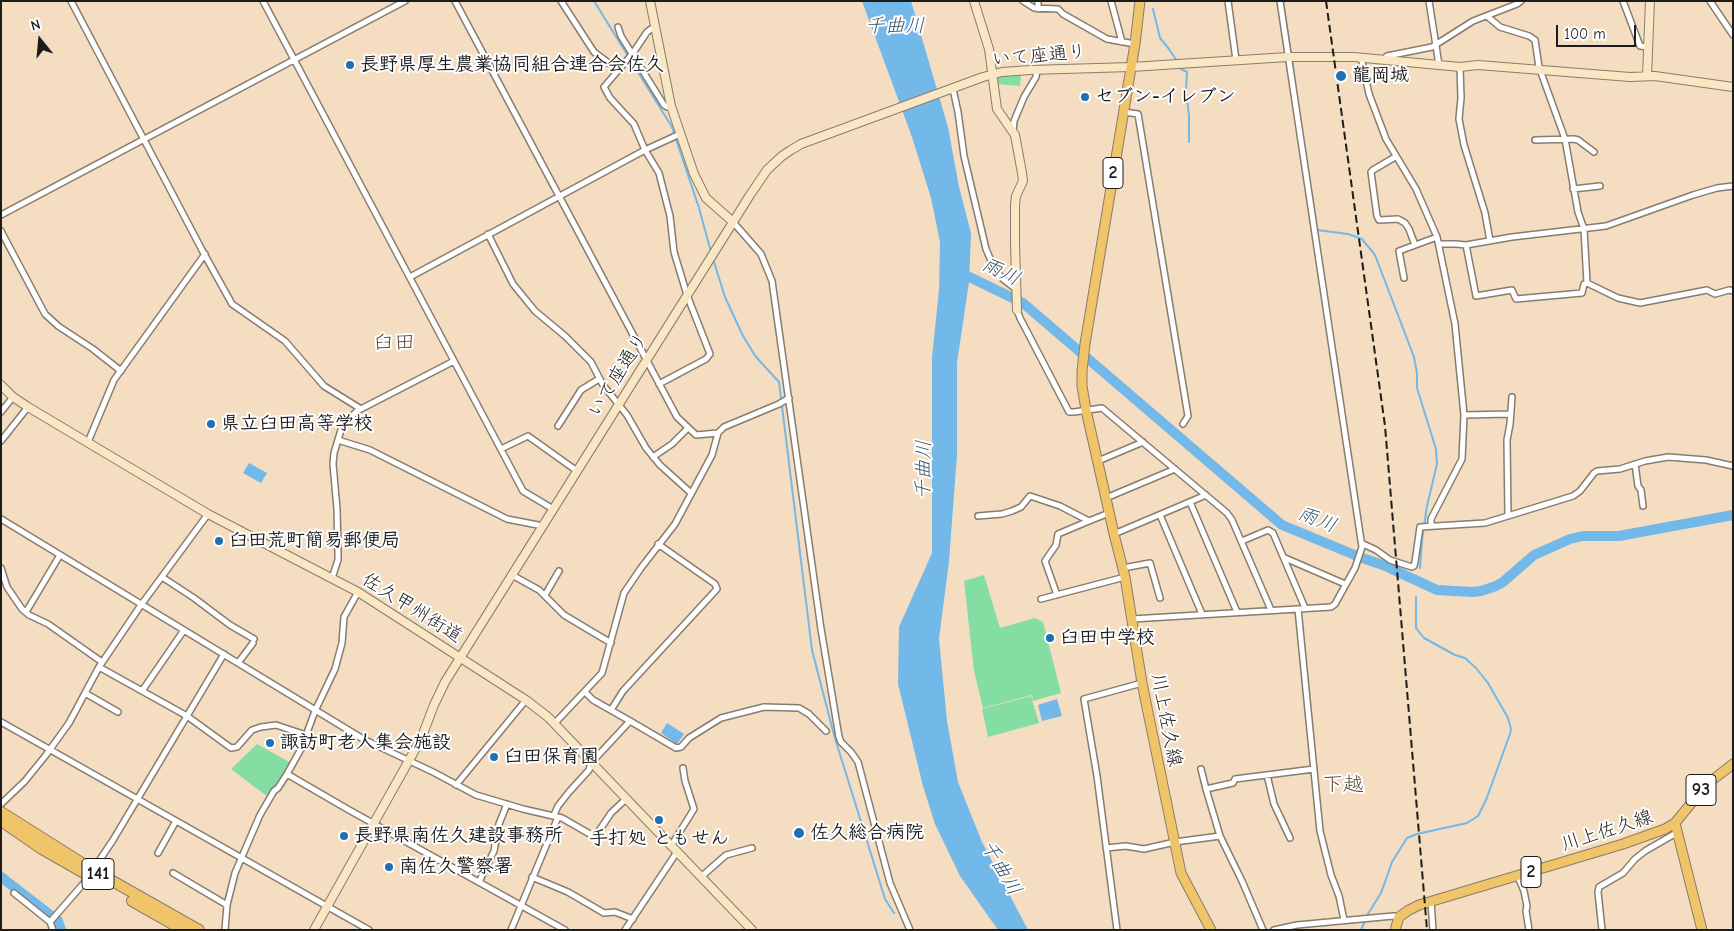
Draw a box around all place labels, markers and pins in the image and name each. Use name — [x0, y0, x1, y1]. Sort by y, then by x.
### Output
place label: 長野県厚生農業協同組合連合会佐久 — [360, 54, 664, 76]
marker: 長野県厚生農業協同組合連合会佐久 — [344, 59, 356, 71]
place label: 龍岡城 — [1352, 65, 1409, 87]
marker: 龍岡城 — [1334, 69, 1348, 83]
place label: セブン-イレブン — [1095, 86, 1236, 108]
marker: セブン-イレブン — [1079, 91, 1091, 103]
place label: 県立臼田高等学校 — [221, 413, 373, 435]
marker: 県立臼田高等学校 — [205, 418, 217, 430]
place label: 臼田荒町簡易郵便局 — [229, 530, 400, 552]
marker: 臼田荒町簡易郵便局 — [213, 535, 225, 547]
place label: 臼田中学校 — [1060, 627, 1155, 649]
marker: 臼田中学校 — [1044, 632, 1056, 644]
place label: 諏訪町老人集会施設 — [280, 732, 451, 754]
marker: 諏訪町老人集会施設 — [264, 737, 276, 749]
place label: 臼田保育園 — [504, 746, 599, 768]
marker: 臼田保育園 — [488, 751, 500, 763]
marker: 手打処 ともせん — [653, 814, 665, 826]
place label: 佐久総合病院 — [810, 822, 924, 844]
place label: 長野県南佐久建設事務所 — [354, 825, 563, 847]
marker: 佐久総合病院 — [792, 826, 806, 840]
place label: 手打処 ともせん — [589, 828, 729, 850]
marker: 長野県南佐久建設事務所 — [338, 830, 350, 842]
place label: 南佐久警察署 — [399, 856, 513, 878]
marker: 南佐久警察署 — [383, 861, 395, 873]

